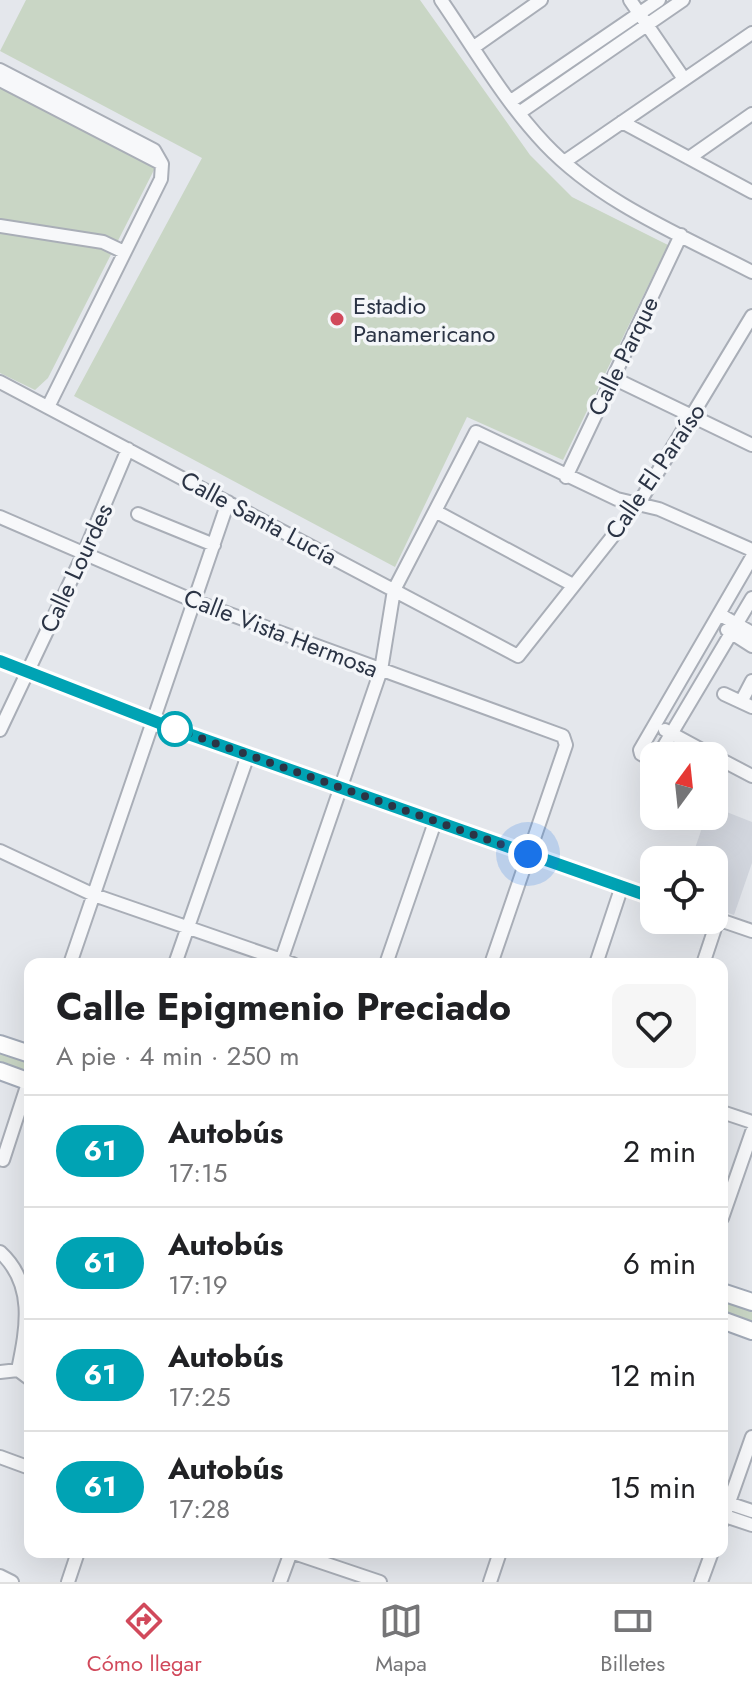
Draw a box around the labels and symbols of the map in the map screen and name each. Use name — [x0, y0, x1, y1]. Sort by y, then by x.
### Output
place label: Estadio Panamericano — [353, 288, 495, 351]
street label: Calle Parque — [579, 290, 667, 422]
marker: Estadio Panamericano — [328, 310, 346, 328]
street label: Calle El Paraíso — [597, 396, 713, 546]
street label: Calle Santa Lucía — [175, 462, 343, 574]
street label: Calle Lourdes — [31, 498, 121, 638]
street label: Calle Vista Hermosa — [179, 580, 383, 686]
unlabelled marker — [158, 712, 192, 746]
north arrow — [640, 742, 728, 830]
your location — [508, 834, 548, 874]

